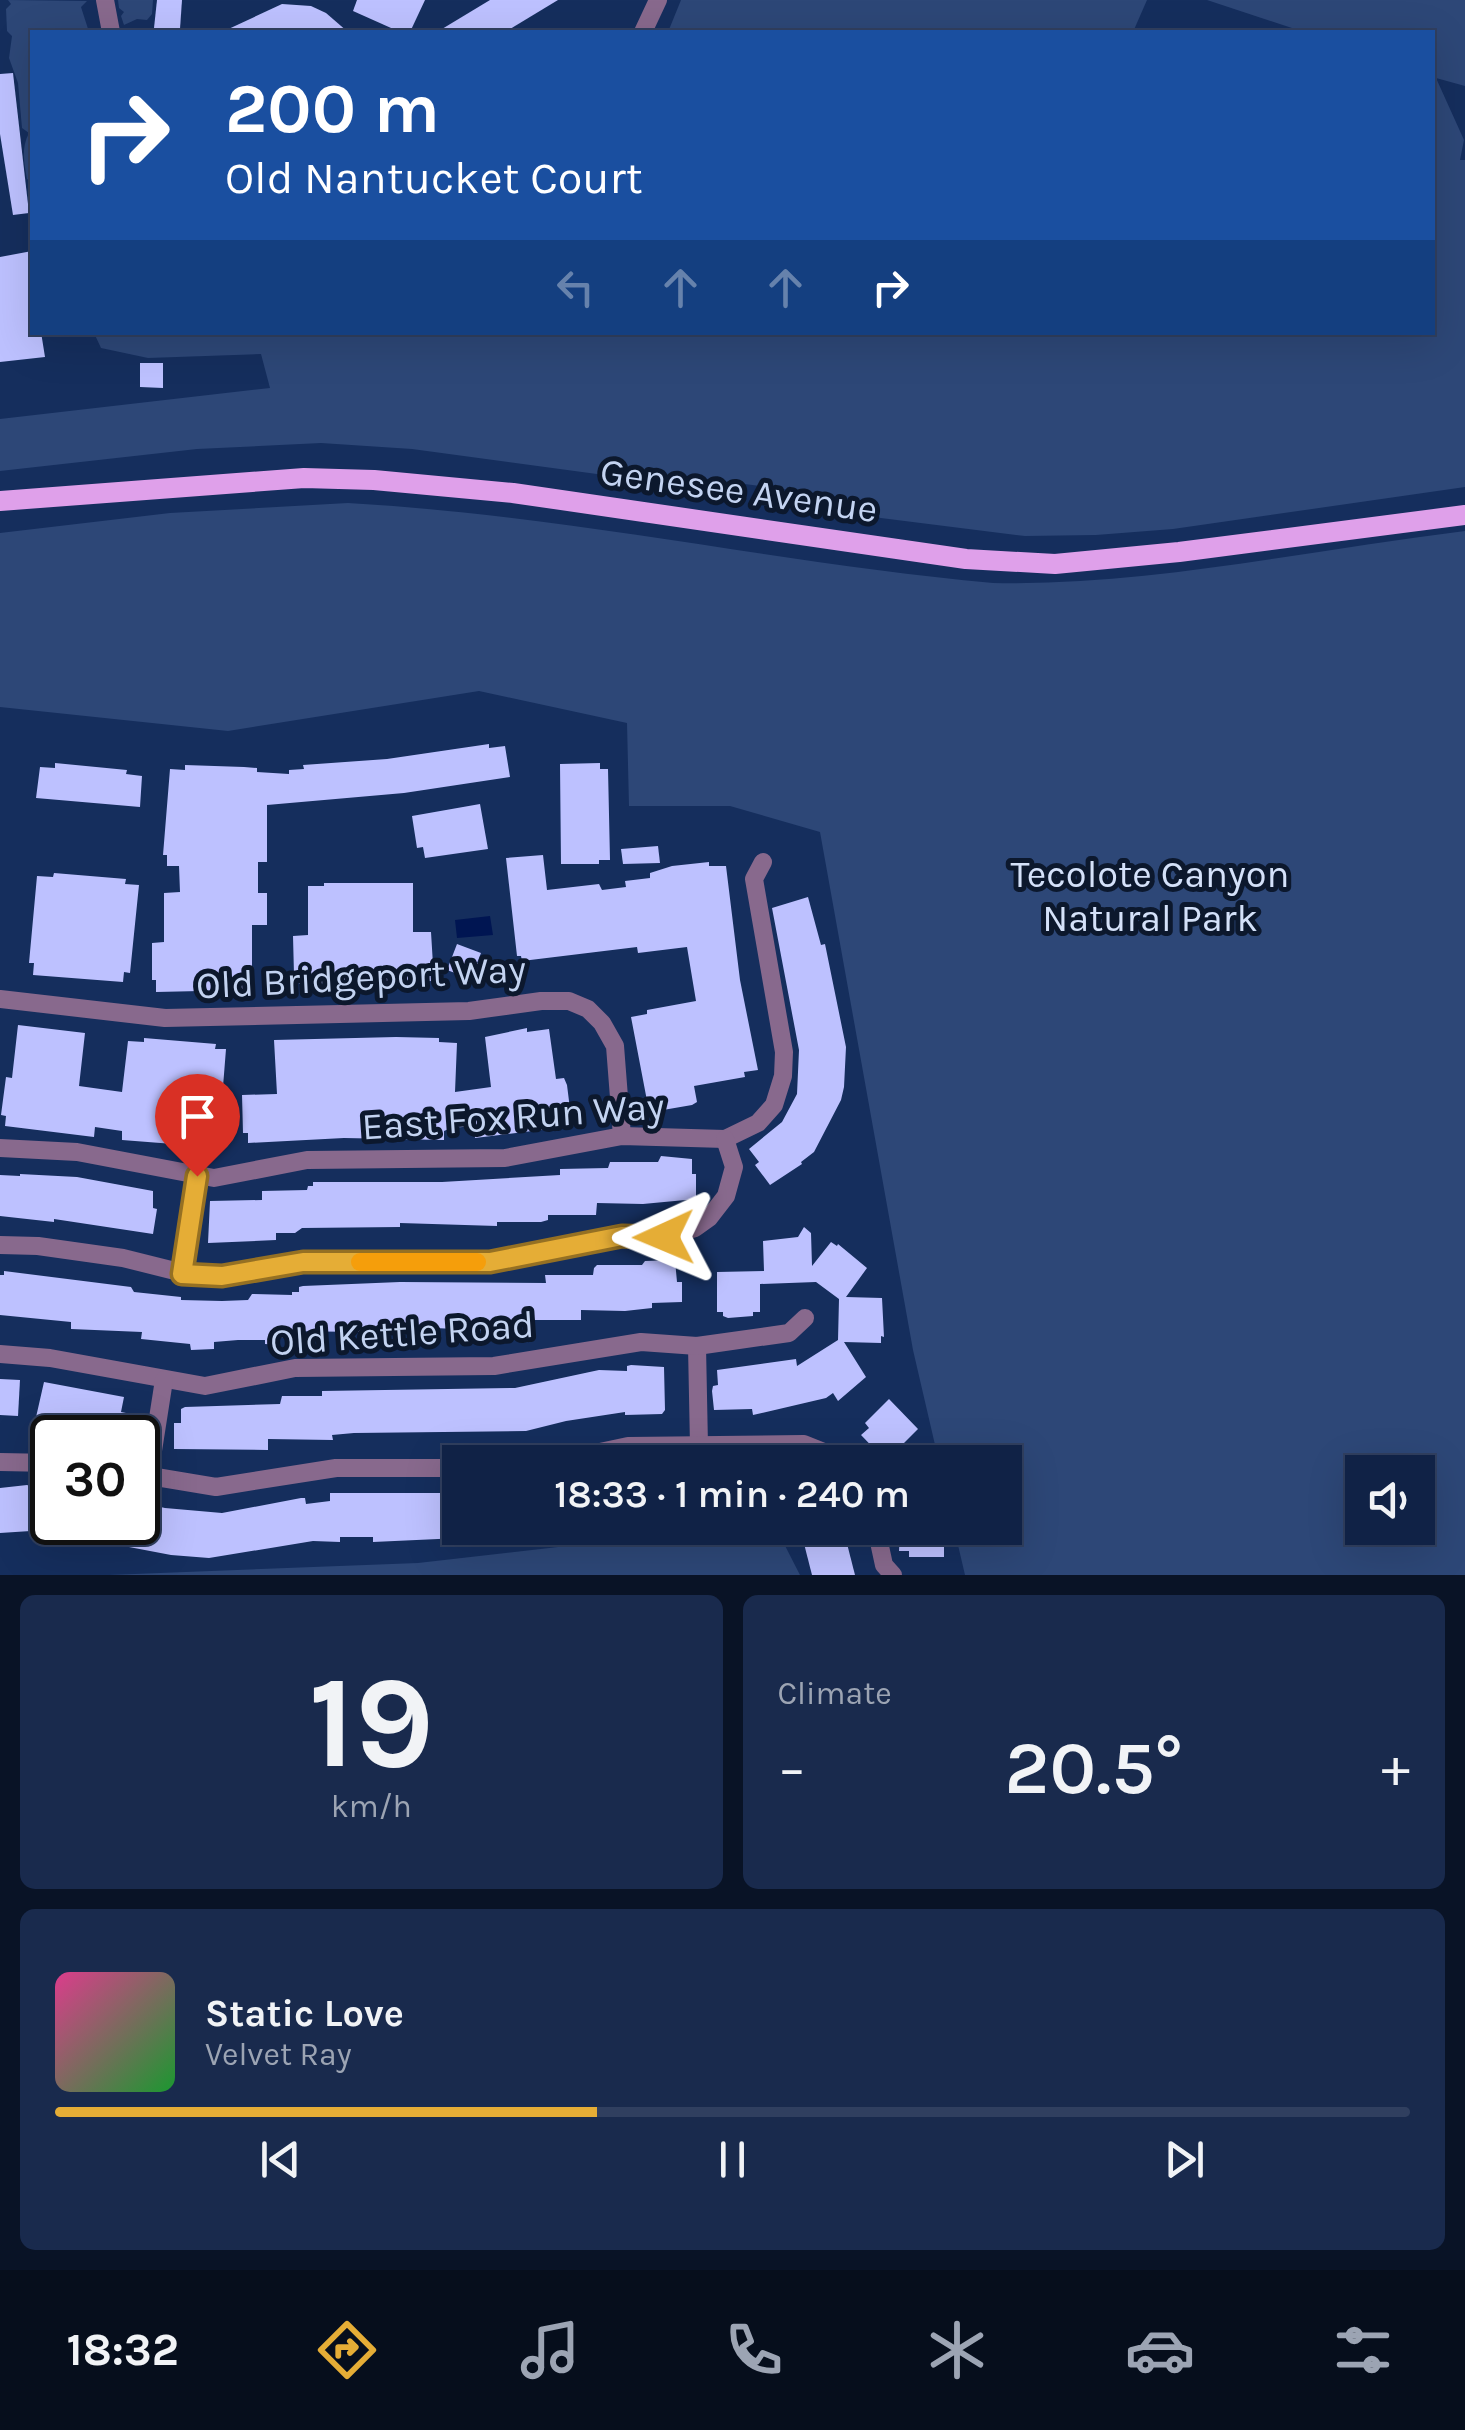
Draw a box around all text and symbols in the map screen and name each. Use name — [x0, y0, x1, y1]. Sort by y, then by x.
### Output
text: 200 m — [225, 68, 440, 150]
icon: right — [60, 70, 190, 200]
text: Old Nantucket Court — [225, 152, 643, 204]
icon: left — [548, 260, 603, 315]
icon: ahead — [653, 260, 708, 315]
icon: ahead — [758, 260, 813, 315]
icon: right — [863, 260, 918, 315]
street label: Genesee Avenue — [597, 449, 880, 532]
park label: Tecolote Canyon Natural Park — [1011, 852, 1289, 941]
street label: Old Bridgeport Way — [195, 946, 527, 1009]
pin — [155, 1074, 240, 1177]
street label: East Fox Run Way — [360, 1083, 666, 1150]
icon: arrive — [170, 1089, 225, 1144]
position arrow — [612, 1185, 716, 1289]
street label: Old Kettle Road — [269, 1302, 536, 1365]
speed limit sign: 30 — [30, 1415, 160, 1545]
map controls — [1345, 1455, 1435, 1545]
button: sound — [1345, 1455, 1435, 1545]
text: 18:33 · 1 min · 240 m — [554, 1472, 910, 1517]
text: 19 — [308, 1647, 434, 1799]
text: Climate — [778, 1675, 892, 1712]
text: 20.5° — [1005, 1724, 1183, 1812]
text: − — [778, 1736, 806, 1800]
text: + — [1381, 1736, 1410, 1800]
text: km/h — [331, 1788, 412, 1825]
text: Static Love — [205, 1991, 404, 2036]
text: Velvet Ray — [205, 2036, 352, 2073]
icon: previous — [253, 2132, 308, 2187]
icon: pause — [705, 2132, 760, 2187]
icon: next — [1157, 2132, 1212, 2187]
icon: directions — [312, 2315, 382, 2385]
icon: music — [515, 2315, 585, 2385]
icon: phone — [719, 2315, 789, 2385]
icon: climate — [922, 2315, 992, 2385]
icon: car — [1125, 2315, 1195, 2385]
icon: filters — [1328, 2315, 1398, 2385]
text: 18:32 — [67, 2324, 179, 2376]

